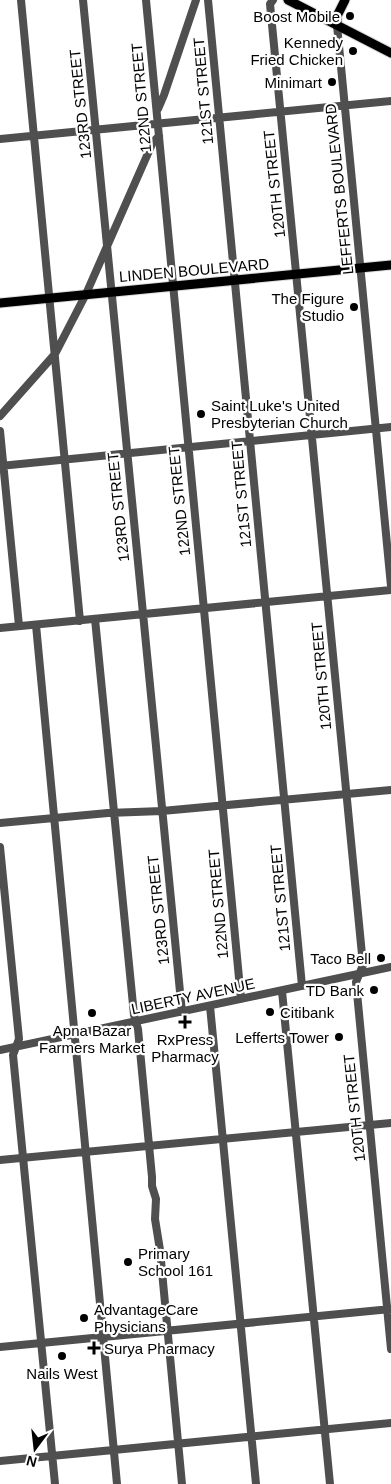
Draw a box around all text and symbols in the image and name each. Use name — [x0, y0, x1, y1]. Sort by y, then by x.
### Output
place label: Boost Mobile — [253, 8, 340, 25]
marker: Boost Mobile — [344, 10, 356, 22]
place label: Kennedy Fried Chicken — [250, 34, 343, 68]
street label: 121ST STREET — [190, 37, 216, 145]
street label: 122ND STREET — [128, 42, 154, 154]
marker: Kennedy Fried Chicken — [347, 45, 359, 57]
street label: 123RD STREET — [66, 48, 94, 160]
place label: Minimart — [264, 74, 323, 91]
marker: Minimart — [326, 76, 338, 88]
street label: LEFFERTS BOULEVARD — [322, 102, 356, 275]
street label: 120TH STREET — [260, 129, 288, 239]
street label: LINDEN BOULEVARD — [118, 255, 270, 285]
place label: The Figure Studio — [271, 290, 344, 324]
marker: The Figure Studio — [348, 301, 360, 313]
place label: Saint Luke's United Presbyterian Church — [211, 397, 348, 431]
marker: Saint Luke's United Presbyterian Church — [195, 408, 207, 420]
street label: 121ST STREET — [228, 440, 254, 548]
street label: 122ND STREET — [165, 445, 193, 557]
street label: 123RD STREET — [104, 451, 132, 563]
street label: 120TH STREET — [308, 621, 334, 731]
street label: 121ST STREET — [267, 844, 293, 952]
street label: 122ND STREET — [205, 848, 231, 960]
street label: 123RD STREET — [144, 854, 172, 966]
place label: Taco Bell — [310, 950, 371, 967]
marker: Taco Bell — [375, 952, 387, 964]
street label: LIBERTY AVENUE — [130, 975, 256, 1017]
place label: TD Bank — [306, 982, 364, 999]
marker: TD Bank — [368, 984, 380, 996]
place label: Citibank — [280, 1004, 335, 1021]
marker: Citibank — [264, 1006, 276, 1018]
marker: Apna Bazar Farmers Market — [86, 1007, 98, 1019]
marker: RxPress Pharmacy — [179, 1016, 191, 1028]
place label: Apna Bazar Farmers Market — [39, 1022, 146, 1056]
place label: Lefferts Tower — [235, 1029, 329, 1046]
place label: RxPress Pharmacy — [151, 1031, 219, 1065]
marker: Lefferts Tower — [333, 1031, 345, 1043]
street label: 120TH STREET — [340, 1053, 368, 1163]
place label: Primary School 161 — [138, 1245, 213, 1279]
marker: Primary School 161 — [122, 1256, 134, 1268]
place label: AdvantageCare Physicians — [94, 1301, 198, 1335]
marker: AdvantageCare Physicians — [78, 1312, 90, 1324]
place label: Surya Pharmacy — [104, 1340, 215, 1357]
marker: Surya Pharmacy — [88, 1342, 100, 1354]
marker: Nails West — [56, 1350, 68, 1362]
place label: Nails West — [26, 1365, 99, 1382]
north arrow — [10, 1424, 60, 1474]
text: N — [25, 1453, 39, 1471]

